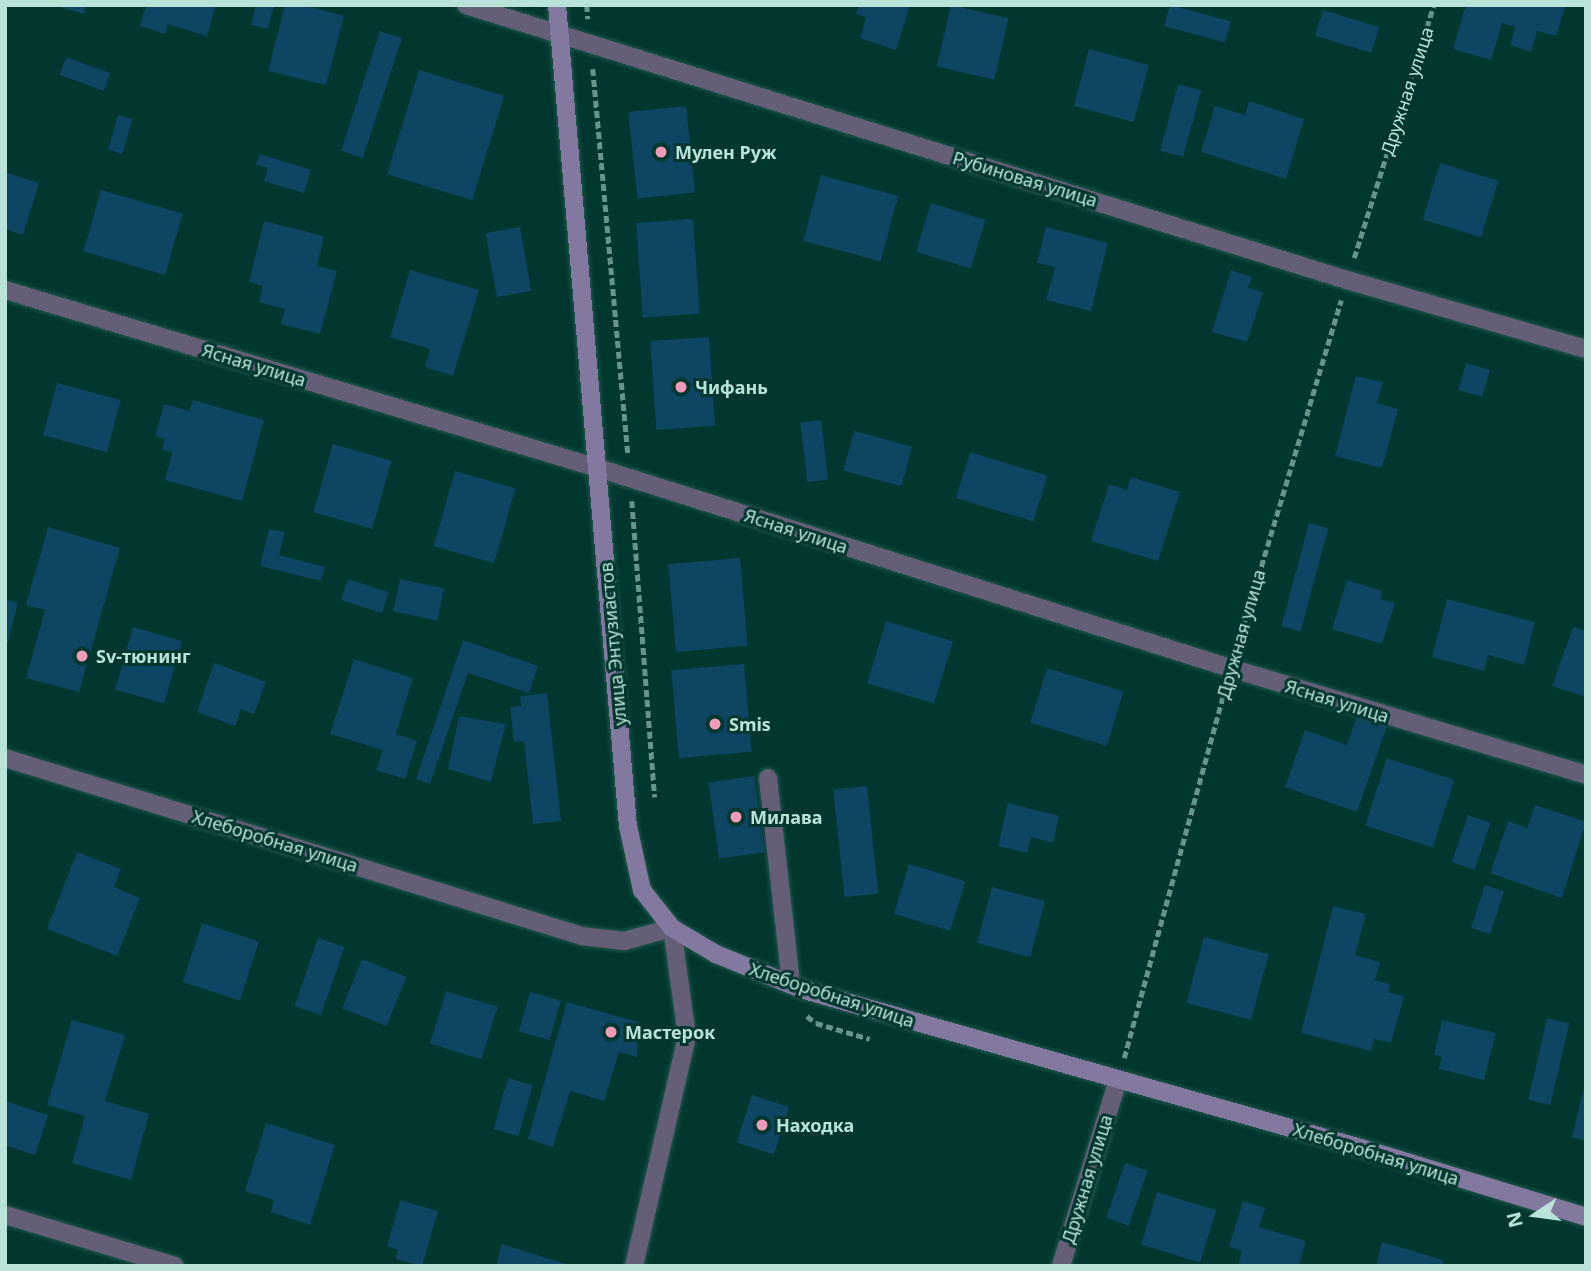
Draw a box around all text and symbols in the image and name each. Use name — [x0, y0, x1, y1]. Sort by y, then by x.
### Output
street label: Дружная улица — [1376, 24, 1438, 158]
place label: Мулен Руж — [675, 141, 777, 163]
marker: Мулен Руж — [653, 144, 669, 160]
street label: Рубиновая улица — [950, 147, 1100, 211]
street label: Ясная улица — [199, 339, 309, 391]
place label: Чифань — [695, 376, 768, 398]
marker: Чифань — [673, 379, 689, 395]
street label: Ясная улица — [742, 504, 850, 558]
street label: улица Энтузиастов — [595, 561, 631, 727]
street label: Дружная улица — [1212, 567, 1270, 701]
place label: Sv-тюнинг — [96, 645, 191, 667]
marker: Sv-тюнинг — [74, 648, 90, 664]
street label: Ясная улица — [1282, 675, 1392, 727]
place label: Smis — [729, 713, 771, 735]
marker: Smis — [707, 716, 723, 732]
street label: Хлеборобная улица — [190, 806, 360, 876]
place label: Милава — [750, 806, 823, 828]
marker: Милава — [728, 809, 744, 825]
street label: Хлеборобная улица — [747, 958, 917, 1032]
place label: Мастерок — [625, 1021, 715, 1043]
marker: Мастерок — [603, 1024, 619, 1040]
street label: Дружная улица — [1057, 1112, 1117, 1246]
place label: Находка — [776, 1114, 854, 1136]
marker: Находка — [754, 1117, 770, 1133]
street label: Хлеборобная улица — [1291, 1119, 1461, 1189]
north arrow — [1500, 1180, 1570, 1250]
text: N — [1500, 1209, 1529, 1230]

